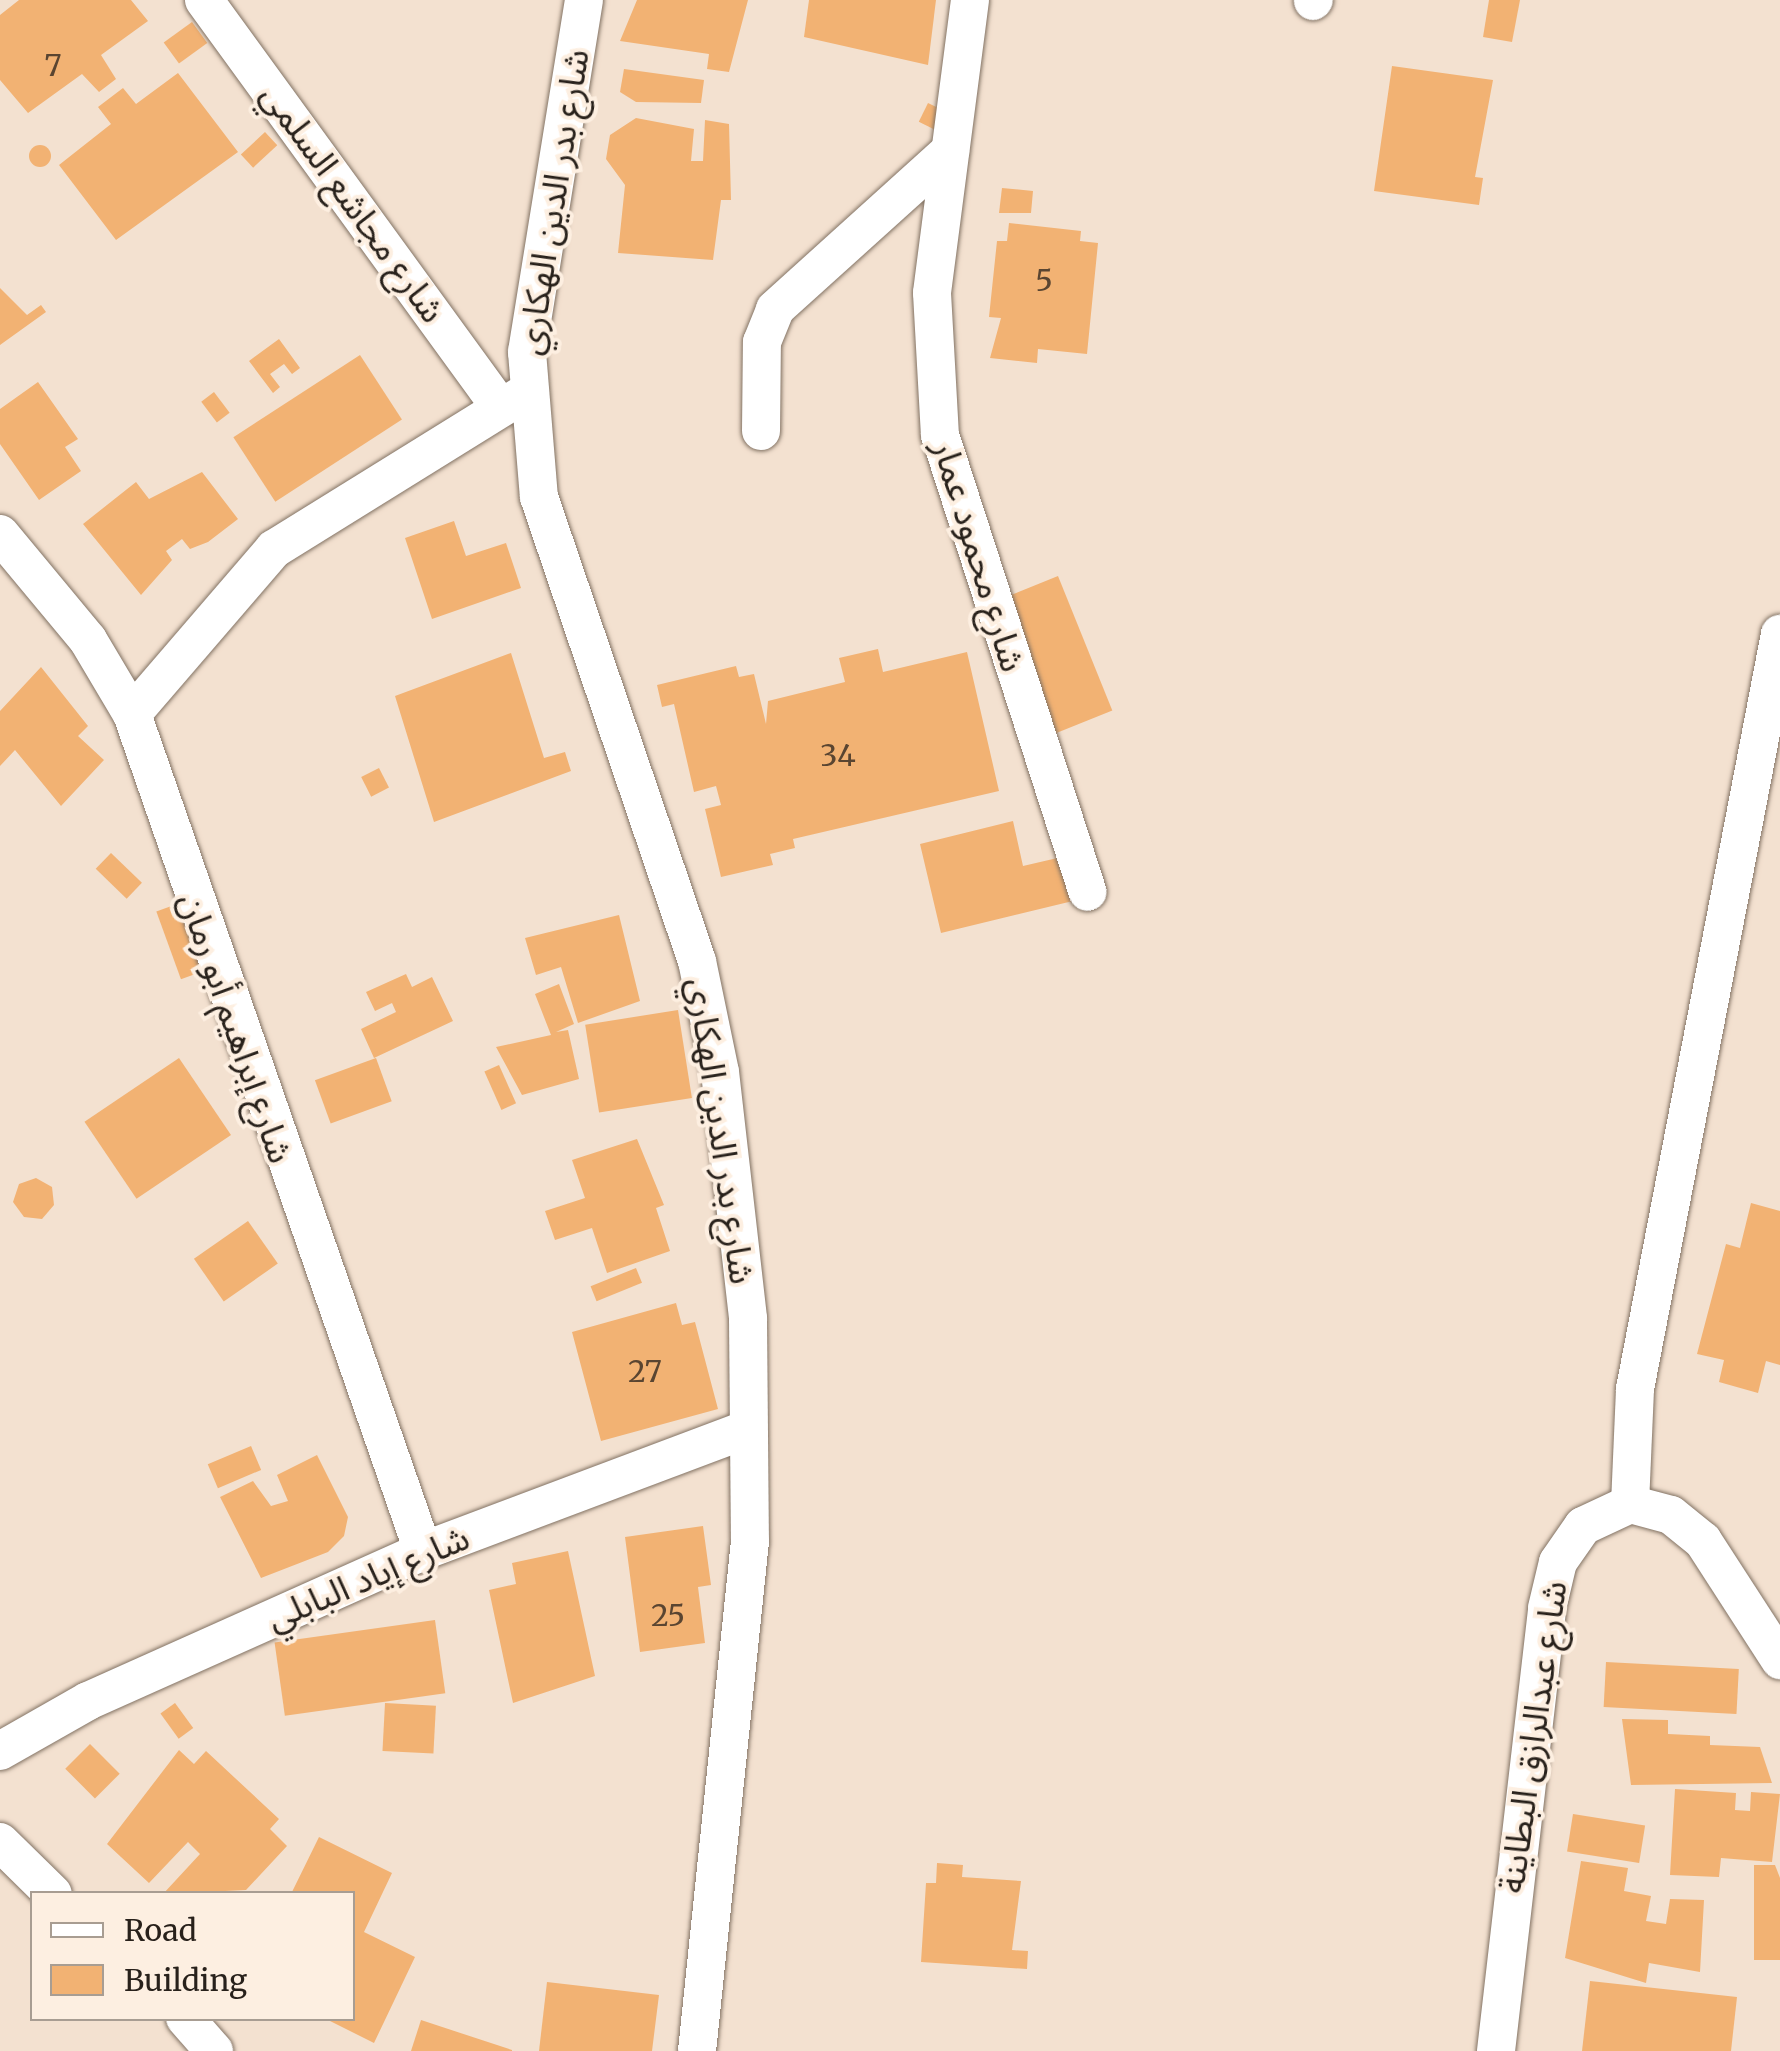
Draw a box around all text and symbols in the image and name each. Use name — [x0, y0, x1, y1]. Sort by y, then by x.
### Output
street label: شارع بدر الدين الهكاري — [508, 46, 598, 358]
house number: 7 — [44, 47, 62, 83]
street label: شارع مجاشع السلمي — [252, 75, 454, 331]
house number: 5 — [1035, 262, 1053, 298]
street label: شارع محمود عمار — [924, 435, 1034, 677]
house number: 34 — [820, 737, 856, 773]
street label: شارع إبراهيم أبو رمان — [170, 887, 302, 1169]
street label: شارع بدر الدين الهكاري — [679, 975, 763, 1287]
house number: 27 — [628, 1353, 662, 1389]
street label: شارع إياد البابلي — [261, 1517, 475, 1639]
street label: شارع عبدالرازق البطاينة — [1490, 1578, 1576, 1896]
house number: 25 — [651, 1597, 685, 1633]
legend — [30, 1891, 355, 2021]
text: Road — [124, 1911, 197, 1949]
text: Building — [124, 1961, 247, 1999]

